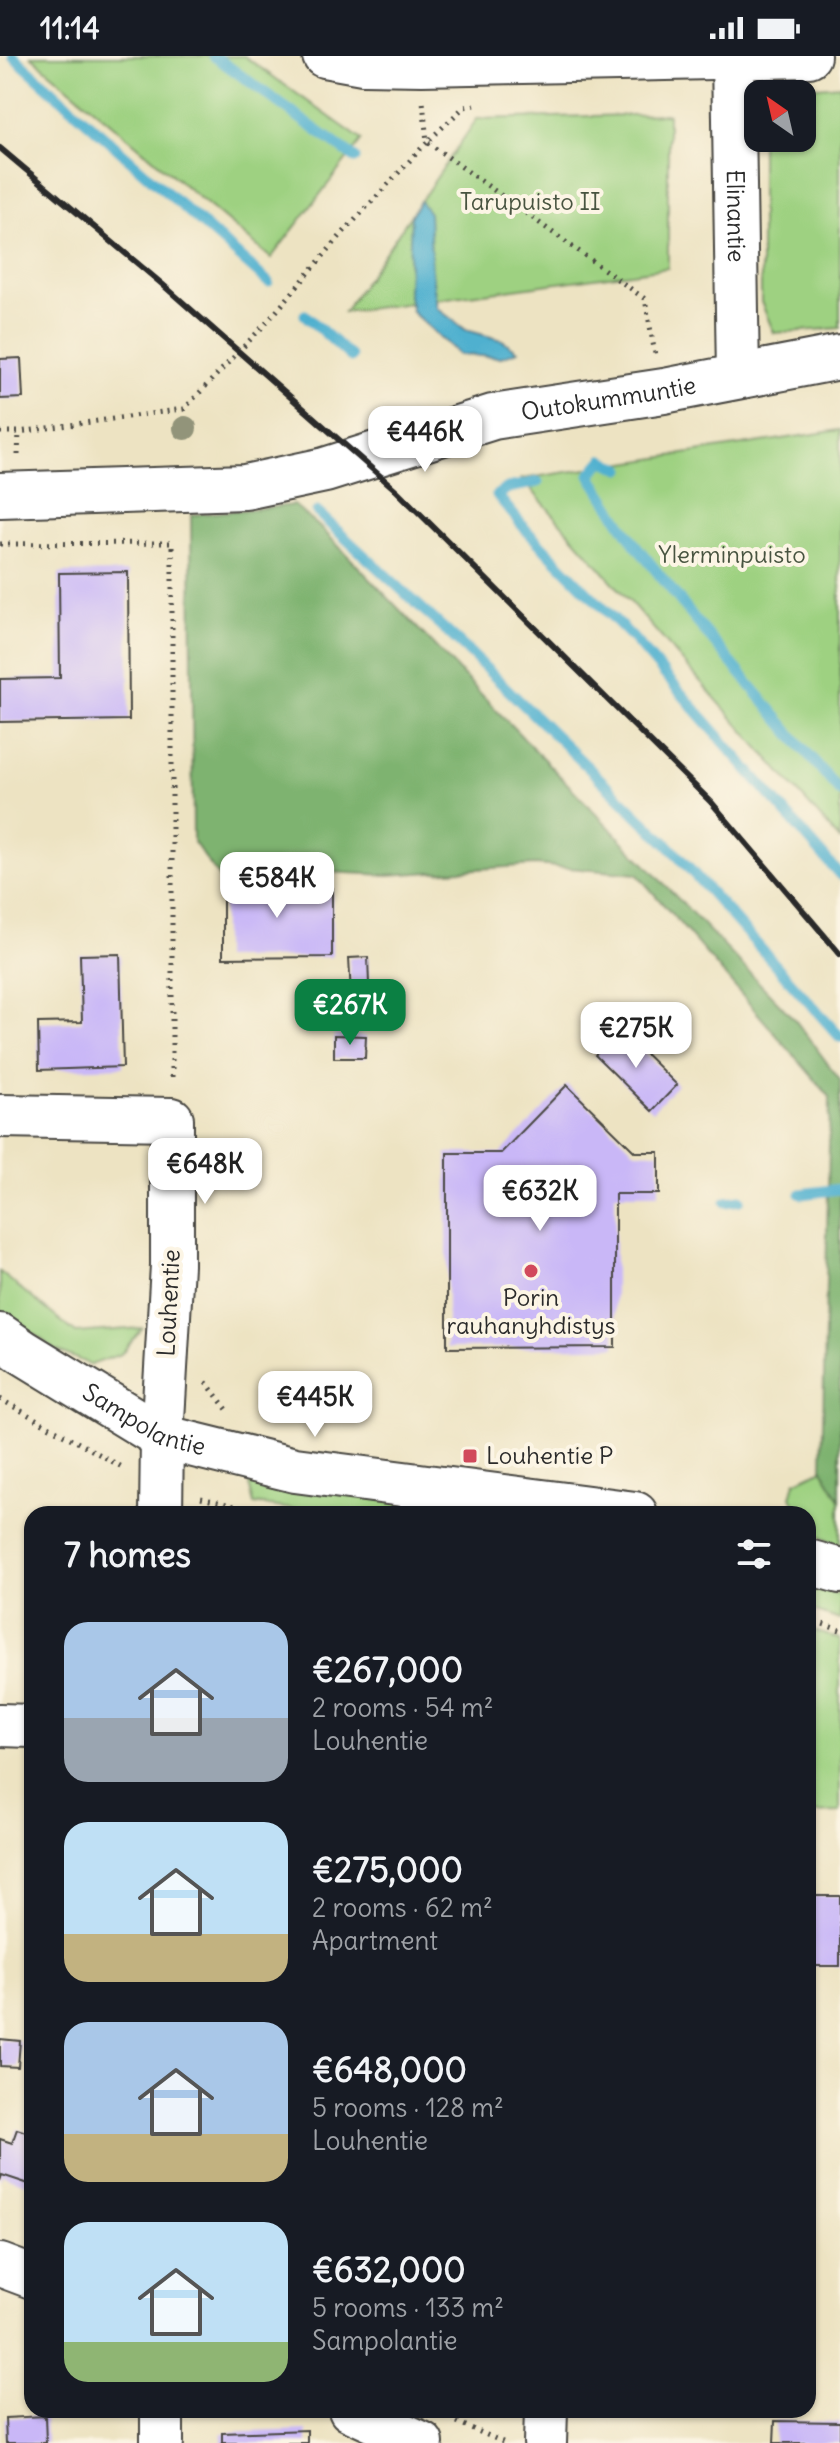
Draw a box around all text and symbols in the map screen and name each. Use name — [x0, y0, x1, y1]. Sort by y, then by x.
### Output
text: 11:14 — [40, 9, 100, 47]
north arrow — [744, 80, 816, 152]
map controls — [744, 80, 816, 152]
street label: Elinantie — [721, 169, 752, 263]
park label: Tarupuisto II — [460, 186, 600, 216]
street label: Outokummuntie — [519, 369, 698, 427]
pin: €446K — [369, 406, 481, 474]
text: €446K — [386, 415, 464, 448]
park label: Ylerminpuisto — [658, 539, 806, 569]
pin: €584K — [221, 852, 333, 920]
text: €584K — [238, 861, 316, 894]
pin: €267K — [294, 979, 406, 1047]
text: €267K — [313, 988, 387, 1021]
pin: €275K — [580, 1002, 692, 1070]
text: €275K — [599, 1011, 673, 1044]
pin: €648K — [149, 1138, 261, 1206]
text: €648K — [166, 1147, 244, 1180]
pin: €632K — [484, 1165, 596, 1233]
text: €632K — [502, 1174, 578, 1207]
street label: Louhentie — [150, 1249, 186, 1357]
marker: Porin rauhanyhdistys — [522, 1262, 540, 1280]
place label: Porin rauhanyhdistys — [447, 1282, 615, 1340]
pin: €445K — [259, 1371, 371, 1439]
street label: Sampolantie — [78, 1376, 209, 1461]
text: €445K — [276, 1380, 354, 1413]
place label: Louhentie P — [486, 1440, 613, 1470]
marker: Louhentie P — [461, 1447, 479, 1465]
icon: filters — [732, 1532, 776, 1576]
text: 7 homes — [64, 1533, 191, 1576]
text: €267,000 — [312, 1648, 463, 1691]
icon: home — [128, 1654, 224, 1750]
text: 2 rooms · 54 m² — [312, 1691, 494, 1724]
text: Louhentie — [312, 1724, 428, 1757]
text: €275,000 — [312, 1848, 463, 1891]
icon: home — [128, 1854, 224, 1950]
text: 2 rooms · 62 m² — [312, 1891, 493, 1924]
text: Apartment — [312, 1924, 438, 1957]
text: €648,000 — [312, 2048, 467, 2091]
icon: home — [128, 2054, 224, 2150]
text: 5 rooms · 128 m² — [312, 2091, 504, 2124]
text: Louhentie — [312, 2124, 428, 2157]
text: €632,000 — [312, 2248, 466, 2291]
icon: home — [128, 2254, 224, 2350]
text: 5 rooms · 133 m² — [312, 2291, 504, 2324]
text: Sampolantie — [312, 2324, 458, 2357]

